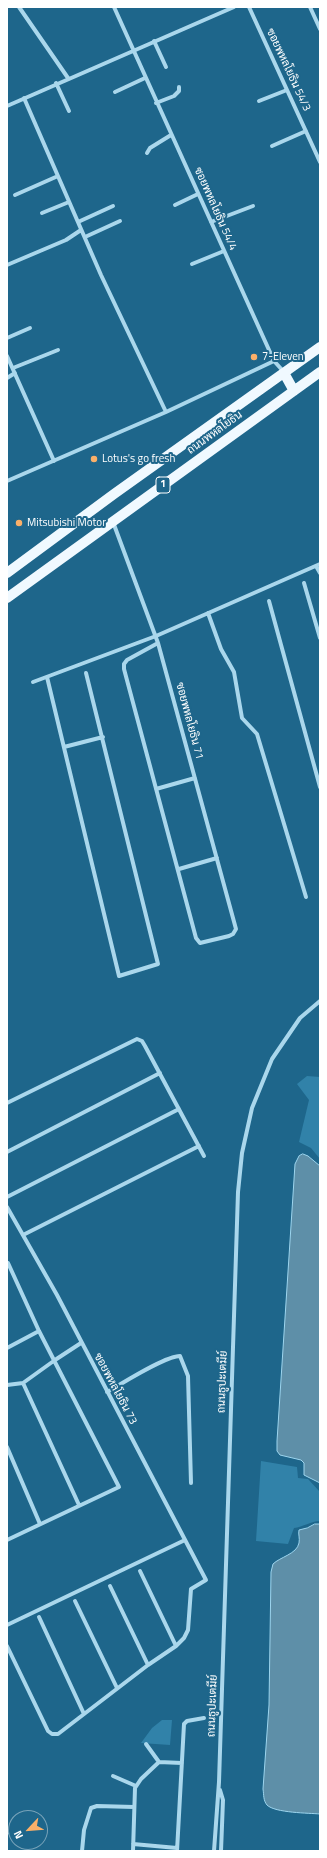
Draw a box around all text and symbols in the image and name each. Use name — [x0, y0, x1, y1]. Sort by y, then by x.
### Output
street label: ซอยพหลโยธิน 54/3 — [263, 27, 313, 113]
street label: ซอยพหลโยธิน 54/4 — [191, 165, 239, 253]
place label: 7-Eleven — [262, 350, 304, 364]
marker: 7-Eleven — [249, 352, 259, 362]
street label: ถนนพหลโยธิน — [185, 409, 245, 457]
place label: Lotus's go fresh — [102, 452, 175, 466]
marker: Lotus's go fresh — [89, 454, 99, 464]
road number: 1 — [156, 477, 170, 493]
place label: Mitsubishi Motor — [27, 516, 106, 530]
marker: Mitsubishi Motor — [14, 518, 24, 528]
street label: ซอยพหลโยธิน 71 — [172, 681, 206, 761]
street label: ถนนธูปะเตมีย์ — [215, 1350, 231, 1414]
street label: ซอยพหลโยธิน 73 — [91, 1351, 139, 1427]
street label: ถนนธูปะเตมีย์ — [205, 1674, 221, 1738]
north arrow — [8, 1810, 48, 1850]
text: N — [9, 1828, 27, 1842]

